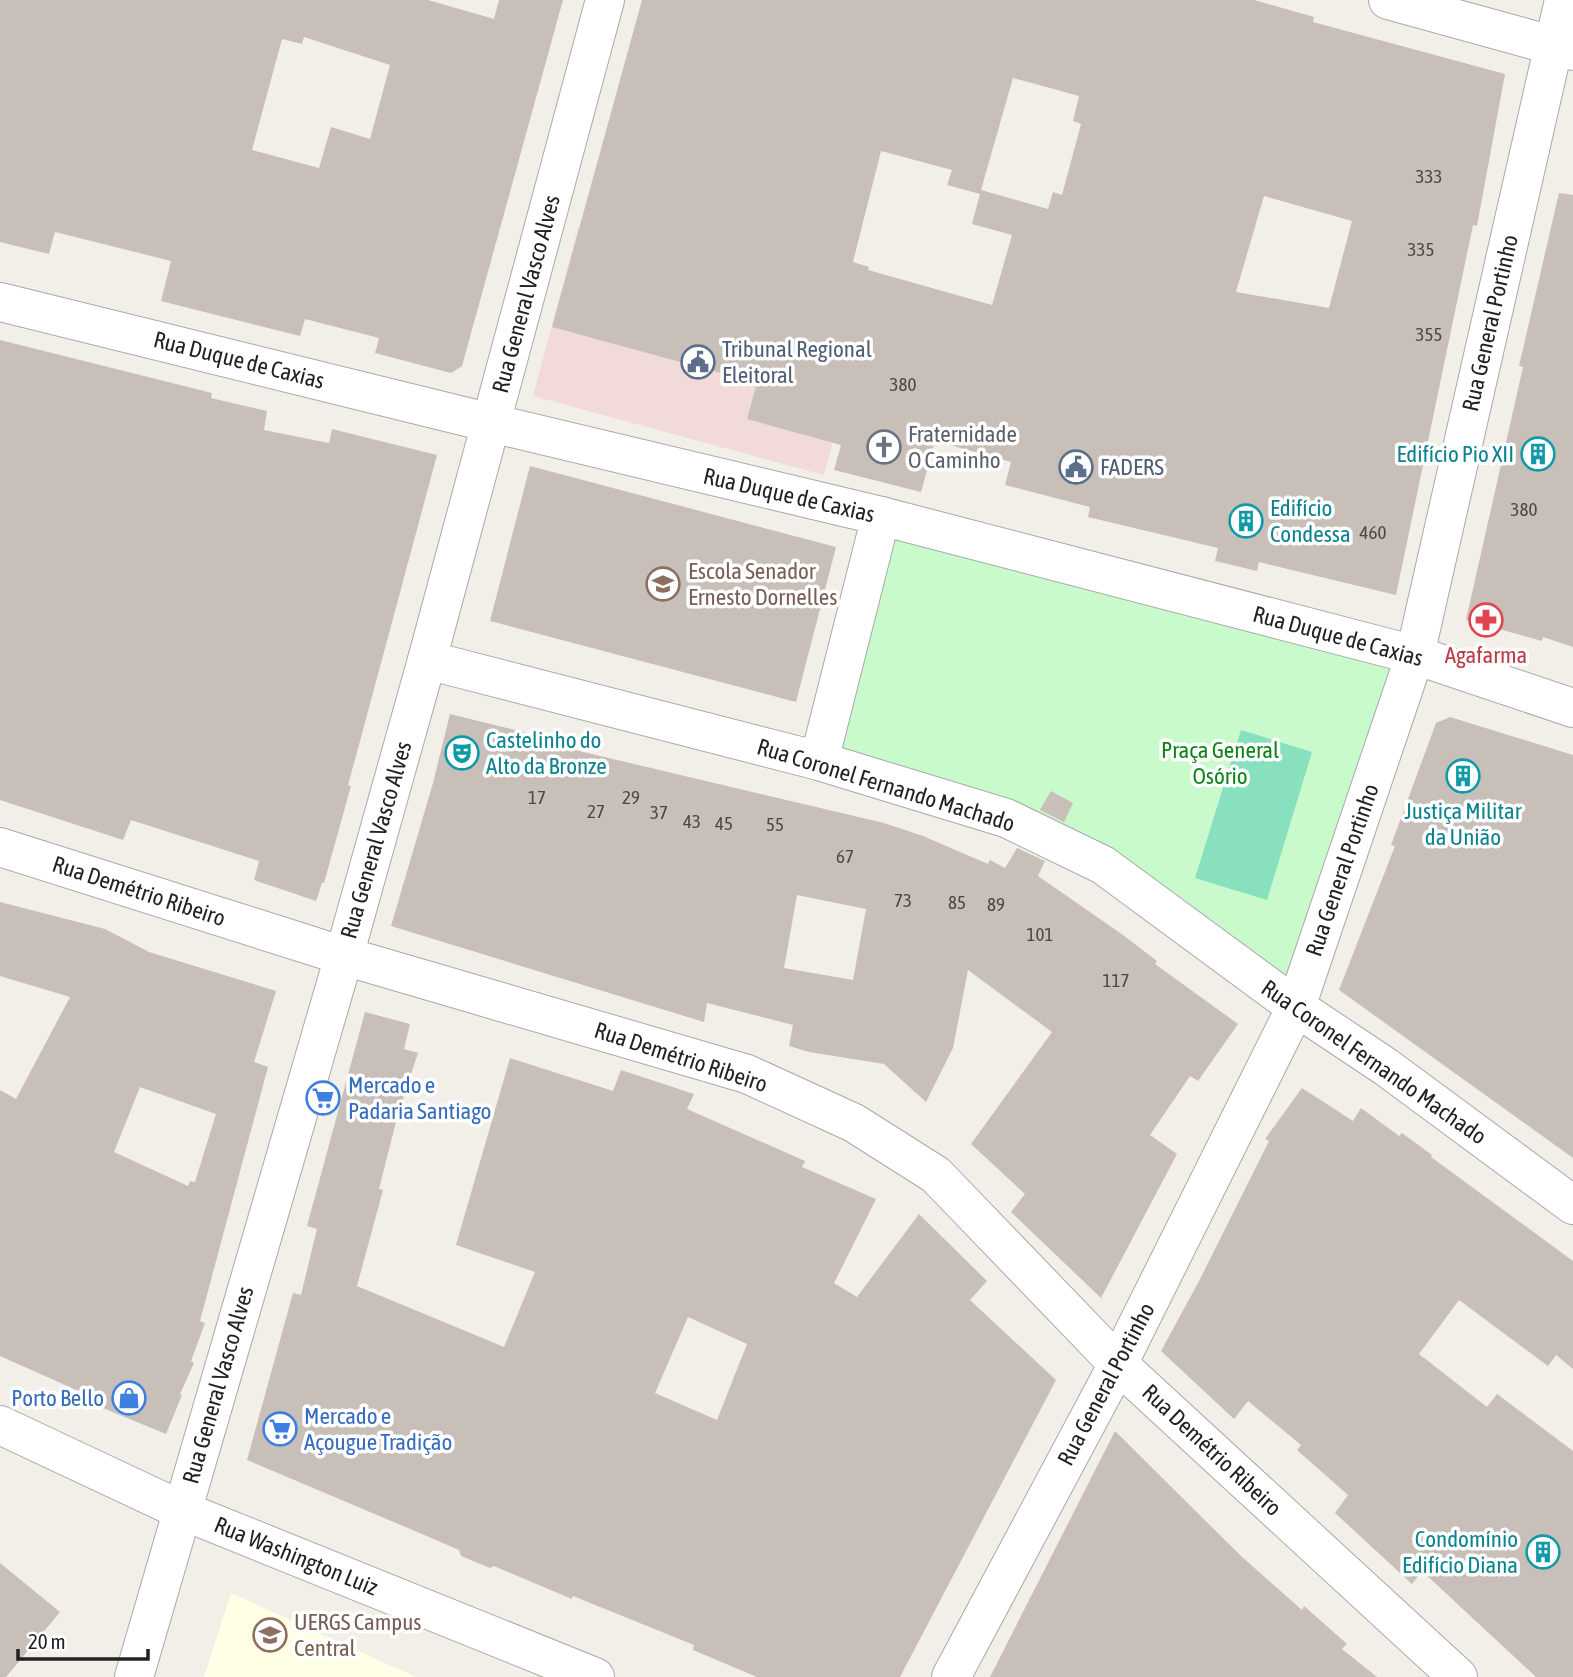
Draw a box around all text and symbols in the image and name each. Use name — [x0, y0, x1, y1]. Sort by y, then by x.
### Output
house number: 333 — [1416, 165, 1442, 187]
street label: Rua General Vasco Alves — [487, 192, 565, 396]
street label: Rua General Portinho — [1457, 232, 1523, 414]
house number: 335 — [1408, 238, 1434, 260]
house number: 355 — [1416, 323, 1442, 345]
street label: Rua Duque de Caxias — [151, 326, 327, 394]
place label: Tribunal Regional Eleitoral — [722, 336, 872, 388]
public building icon: Tribunal Regional Eleitoral — [679, 343, 717, 381]
house number: 380 — [890, 373, 916, 395]
place label: Fraternidade O Caminho — [908, 421, 1017, 473]
church icon: Fraternidade O Caminho — [865, 428, 903, 466]
building icon: Edifício Pio XII — [1519, 435, 1557, 473]
place label: Edifício Pio XII — [1396, 441, 1514, 467]
public building icon: FADERS — [1057, 448, 1095, 486]
place label: FADERS — [1100, 454, 1164, 480]
street label: Rua Duque de Caxias — [701, 463, 877, 527]
place label: Edifício Condessa — [1270, 495, 1351, 547]
house number: 380 — [1511, 498, 1537, 520]
building icon: Edifício Condessa — [1227, 502, 1265, 540]
house number: 460 — [1360, 521, 1386, 543]
place label: Escola Senador Ernesto Dornelles — [688, 558, 837, 610]
school or university icon: Escola Senador Ernesto Dornelles — [644, 565, 682, 603]
street label: Rua Duque de Caxias — [1250, 601, 1426, 671]
pharmacy icon: Agafarma — [1467, 601, 1505, 639]
place label: Agafarma — [1445, 642, 1527, 668]
place label: Castelinho do Alto da Bronze — [486, 727, 607, 779]
street label: Rua Coronel Fernando Machado — [754, 733, 1018, 837]
theatre icon: Castelinho do Alto da Bronze — [443, 734, 481, 772]
park label: Praça General Osório — [1161, 737, 1279, 789]
street label: Rua General Vasco Alves — [335, 738, 417, 942]
building icon: Justiça Militar da União — [1444, 757, 1482, 795]
street label: Rua General Portinho — [1300, 780, 1384, 960]
house number: 17 — [528, 786, 546, 808]
house number: 29 — [622, 786, 640, 808]
place label: Justiça Militar da União — [1404, 798, 1523, 850]
house number: 27 — [587, 800, 605, 822]
house number: 37 — [650, 801, 668, 823]
house number: 43 — [683, 810, 701, 832]
house number: 45 — [715, 812, 733, 834]
house number: 55 — [766, 813, 784, 835]
house number: 67 — [836, 845, 854, 867]
street label: Rua Demétrio Ribeiro — [49, 851, 229, 931]
house number: 73 — [894, 889, 912, 911]
house number: 85 — [948, 891, 966, 913]
house number: 89 — [987, 893, 1005, 915]
house number: 101 — [1027, 923, 1053, 945]
house number: 117 — [1103, 969, 1129, 991]
street label: Rua Coronel Fernando Machado — [1257, 974, 1491, 1150]
street label: Rua Demétrio Ribeiro — [591, 1017, 771, 1097]
place label: Mercado e Padaria Santiago — [348, 1072, 491, 1124]
supermarket icon: Mercado e Padaria Santiago — [304, 1079, 342, 1117]
street label: Rua General Vasco Alves — [177, 1283, 259, 1487]
street label: Rua General Portinho — [1052, 1298, 1160, 1470]
shop icon: Porto Bello — [110, 1379, 148, 1417]
street label: Rua Demétrio Ribeiro — [1137, 1379, 1287, 1521]
place label: Porto Bello — [11, 1385, 104, 1411]
place label: Mercado e Açougue Tradição — [304, 1403, 452, 1455]
supermarket icon: Mercado e Açougue Tradição — [261, 1410, 299, 1448]
street label: Rua Washington Luiz — [211, 1511, 381, 1601]
place label: Condomínio Edifício Diana — [1402, 1526, 1518, 1578]
building icon: Condomínio Edifício Diana — [1524, 1533, 1562, 1571]
place label: UERGS Campus Central — [294, 1609, 421, 1661]
school or university icon: UERGS Campus Central — [251, 1616, 289, 1654]
scale bar — [18, 1618, 147, 1662]
text: 20 m — [28, 1629, 66, 1653]

